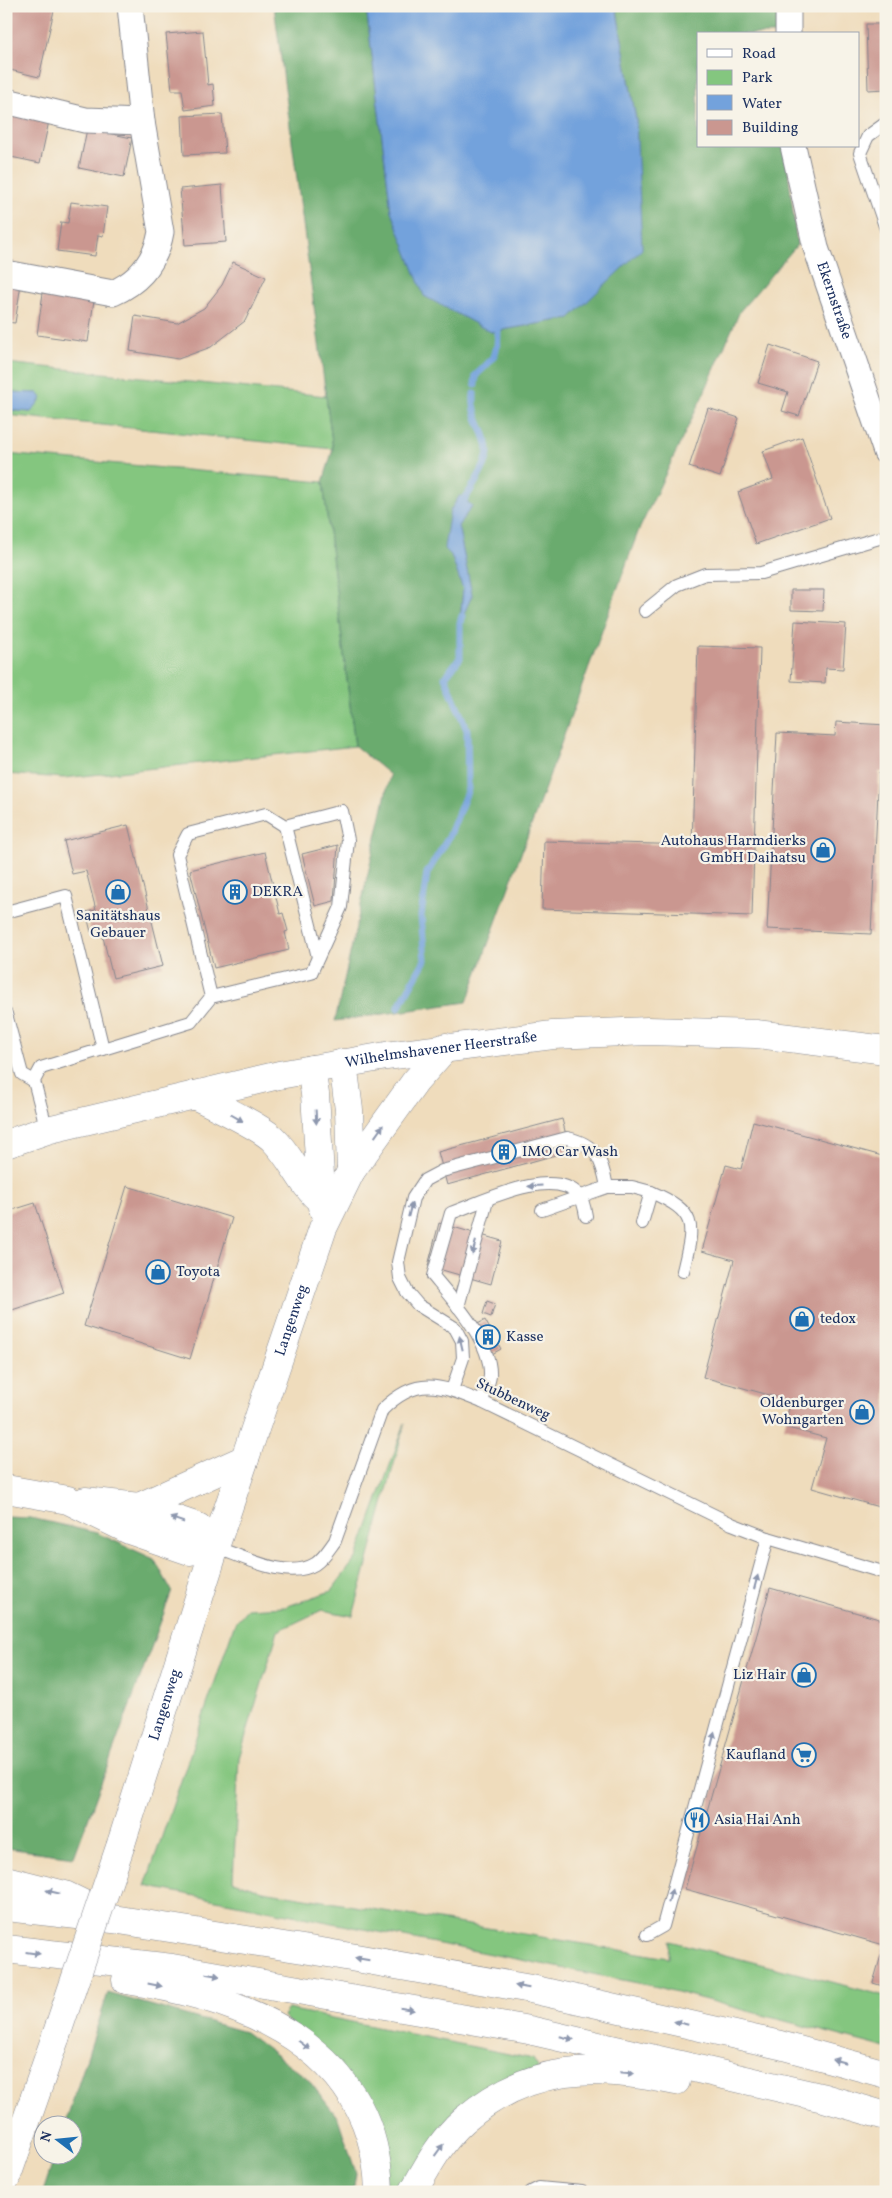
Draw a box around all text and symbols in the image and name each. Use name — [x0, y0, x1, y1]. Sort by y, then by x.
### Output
legend — [697, 32, 860, 148]
text: Road — [742, 44, 776, 65]
text: Park — [742, 68, 773, 89]
text: Water — [742, 94, 782, 115]
text: Building — [742, 118, 799, 139]
street label: Ekernstraße — [811, 259, 857, 342]
place label: Autohaus Harmdierks GmbH Daihatsu — [661, 831, 806, 869]
shop icon: Autohaus Harmdierks GmbH Daihatsu — [810, 837, 836, 863]
shop icon: Sanitätshaus Gebauer — [105, 879, 131, 905]
building icon: DEKRA — [222, 879, 248, 905]
place label: DEKRA — [252, 882, 303, 903]
place label: Sanitätshaus Gebauer — [76, 906, 160, 944]
street label: Wilhelmshavener Heerstraße — [344, 1027, 539, 1074]
one-way arrow — [313, 1110, 321, 1126]
one-way arrow — [231, 1113, 244, 1122]
one-way arrow — [374, 1125, 384, 1138]
building icon: IMO Car Wash — [491, 1139, 517, 1165]
place label: IMO Car Wash — [522, 1142, 618, 1163]
one-way arrow — [527, 1182, 543, 1190]
one-way arrow — [406, 1203, 414, 1218]
one-way arrow — [470, 1240, 478, 1255]
shop icon: Toyota — [145, 1259, 171, 1285]
place label: Toyota — [176, 1262, 220, 1283]
street label: Langenweg — [270, 1281, 314, 1359]
shop icon: tedox — [789, 1306, 815, 1332]
place label: tedox — [820, 1309, 856, 1330]
building icon: Kasse — [475, 1324, 501, 1350]
place label: Kasse — [506, 1327, 544, 1348]
one-way arrow — [457, 1336, 465, 1351]
street label: Stubbenweg — [472, 1374, 554, 1427]
place label: Oldenburger Wohngarten — [760, 1393, 844, 1431]
shop icon: Oldenburger Wohngarten — [849, 1399, 875, 1425]
one-way arrow — [169, 1516, 184, 1523]
one-way arrow — [752, 1575, 760, 1590]
shop icon: Liz Hair — [791, 1662, 817, 1688]
place label: Liz Hair — [733, 1665, 786, 1686]
street label: Langenweg — [144, 1666, 186, 1743]
one-way arrow — [709, 1732, 717, 1747]
supermarket icon: Kaufland — [791, 1742, 817, 1768]
place label: Kaufland — [726, 1745, 786, 1766]
restaurant icon: Asia Hai Anh — [684, 1807, 710, 1833]
place label: Asia Hai Anh — [714, 1810, 801, 1831]
one-way arrow — [45, 1887, 60, 1895]
one-way arrow — [667, 1889, 675, 1904]
one-way arrow — [26, 1949, 42, 1957]
one-way arrow — [354, 1954, 370, 1962]
one-way arrow — [205, 1972, 221, 1980]
one-way arrow — [148, 1981, 163, 1989]
one-way arrow — [514, 1983, 530, 1991]
one-way arrow — [399, 2005, 415, 2013]
one-way arrow — [673, 2019, 688, 2027]
one-way arrow — [559, 2034, 574, 2042]
one-way arrow — [297, 2040, 311, 2050]
one-way arrow — [831, 2057, 846, 2065]
one-way arrow — [619, 2069, 635, 2077]
north arrow — [32, 2116, 82, 2166]
text: N — [36, 2129, 57, 2144]
one-way arrow — [434, 2144, 444, 2157]

